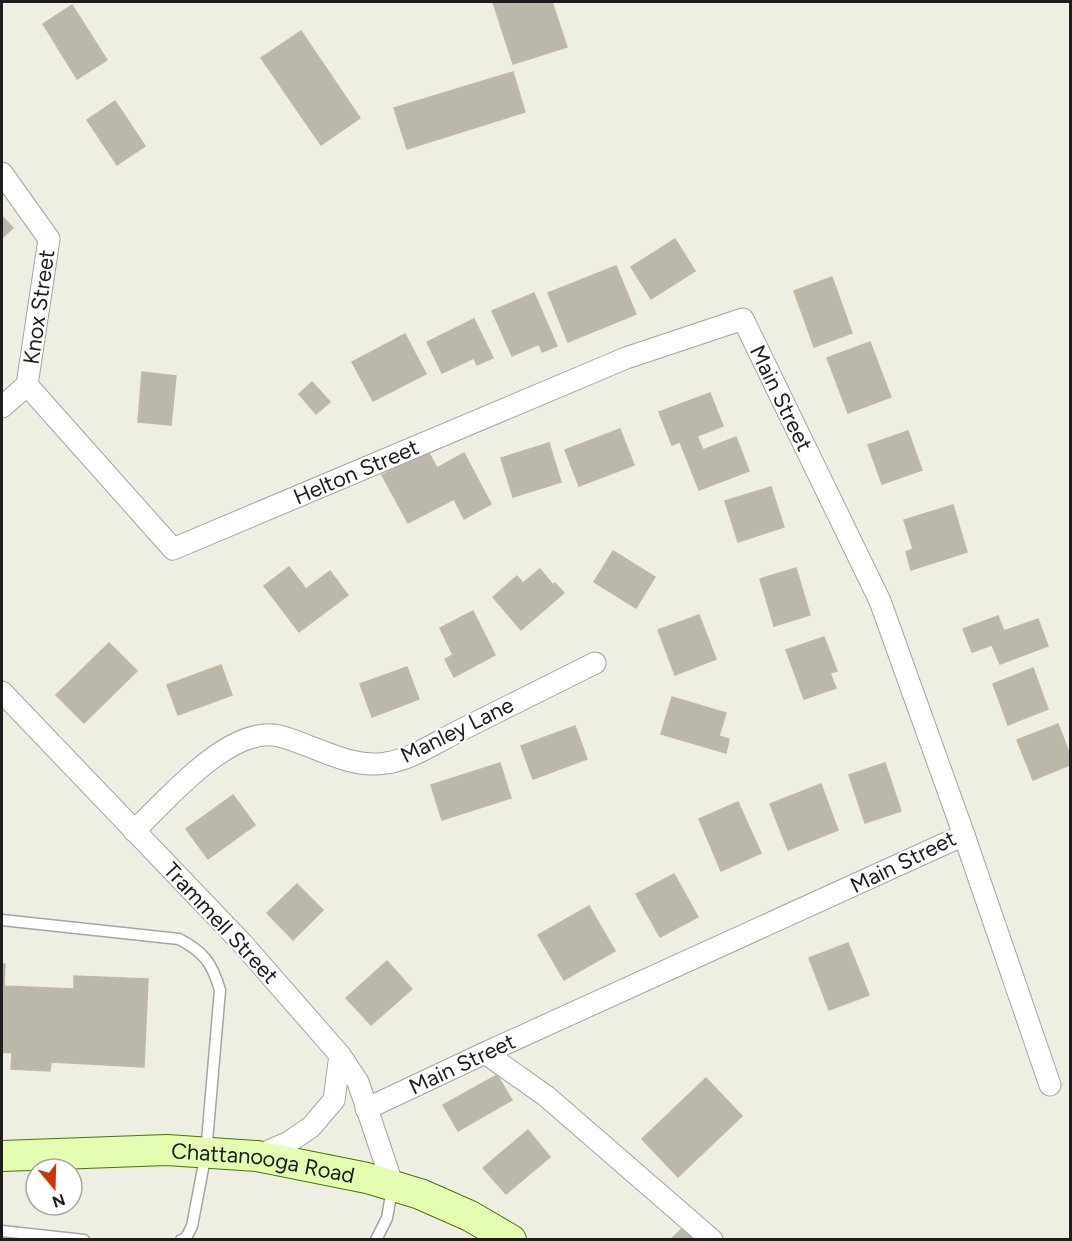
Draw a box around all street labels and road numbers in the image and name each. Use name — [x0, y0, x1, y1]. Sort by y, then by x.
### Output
street label: Knox Street — [18, 248, 60, 366]
street label: Main Street — [744, 341, 818, 455]
street label: Helton Street — [289, 433, 423, 511]
street label: Manley Lane — [396, 691, 518, 769]
street label: Main Street — [846, 825, 960, 899]
street label: Trammell Street — [158, 857, 284, 989]
street label: Main Street — [405, 1028, 519, 1100]
street label: Chattanooga Road — [170, 1137, 357, 1189]

